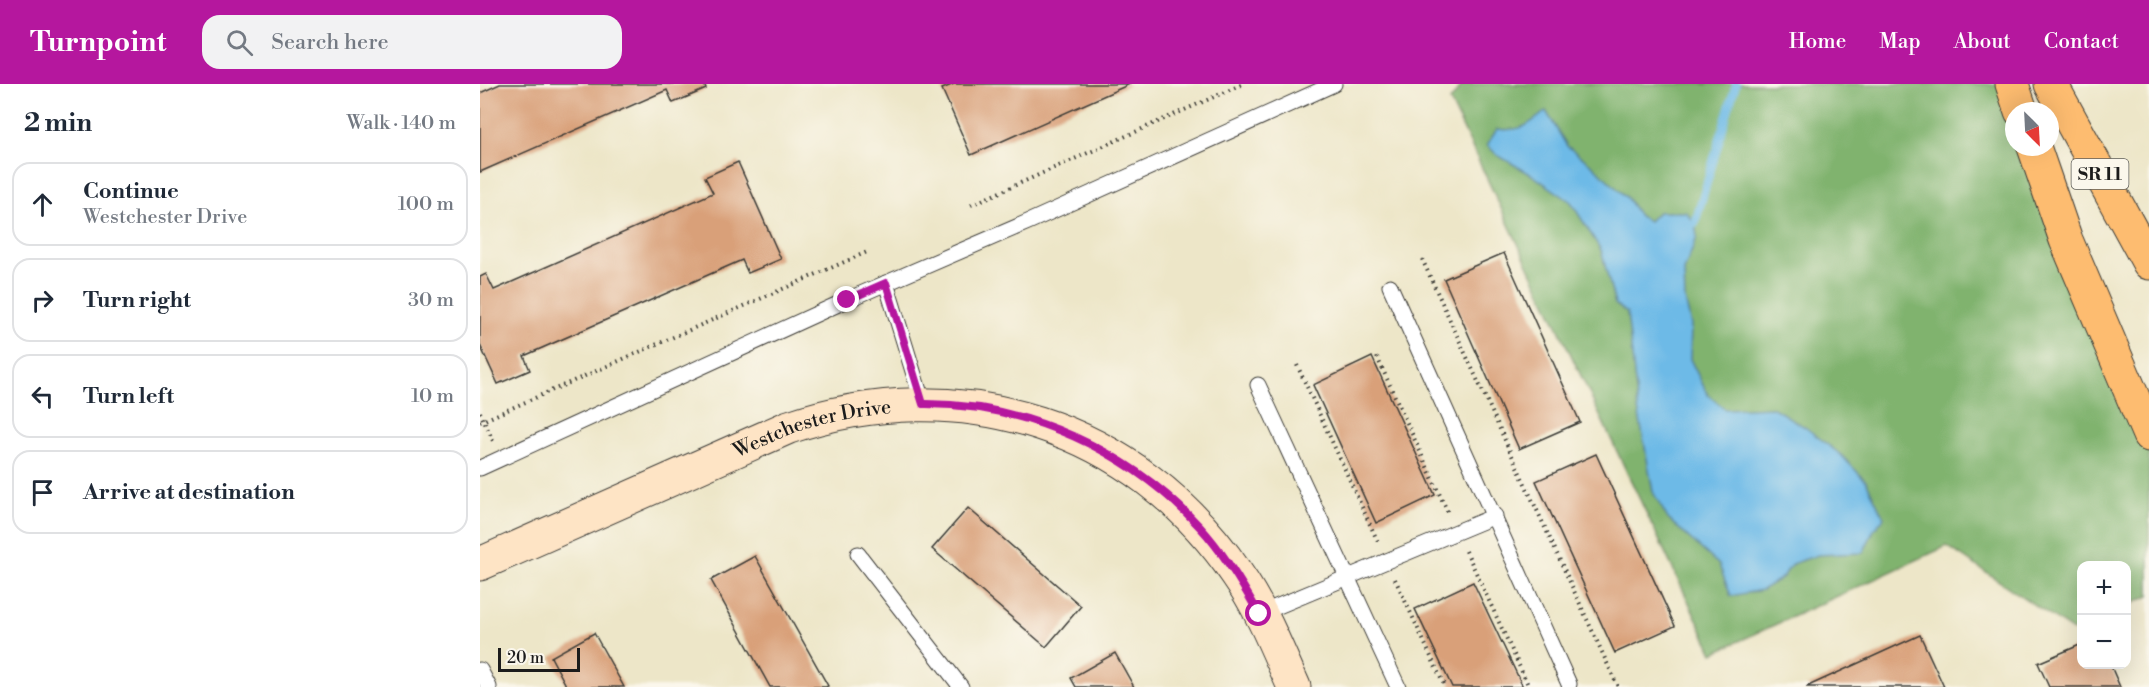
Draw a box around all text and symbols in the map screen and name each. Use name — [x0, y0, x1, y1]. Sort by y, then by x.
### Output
search box — [202, 15, 622, 69]
text: Turnpoint — [30, 25, 166, 60]
icon: search — [223, 26, 256, 59]
text: Search here — [271, 29, 389, 56]
text: Home — [1789, 29, 1846, 55]
text: Map — [1879, 29, 1921, 55]
text: About — [1954, 29, 2011, 55]
text: Contact — [2044, 29, 2119, 55]
north arrow — [2005, 102, 2059, 156]
text: 2 min — [24, 107, 92, 139]
text: Walk · 140 m — [346, 111, 456, 136]
road number: SR 11 — [2072, 159, 2128, 189]
text: Continue — [83, 178, 179, 205]
icon: ahead — [26, 188, 59, 221]
text: 100 m — [398, 192, 454, 217]
text: Westchester Drive — [83, 205, 247, 230]
icon: right — [26, 284, 59, 317]
route end — [833, 286, 859, 312]
text: Turn right — [83, 287, 191, 314]
text: 30 m — [408, 288, 454, 313]
icon: left — [26, 380, 59, 413]
text: Turn left — [83, 383, 174, 410]
text: 10 m — [411, 384, 454, 409]
street label: Westchester Drive — [729, 395, 892, 465]
icon: arrive — [26, 476, 59, 509]
text: Arrive at destination — [83, 479, 295, 506]
map controls — [2077, 561, 2131, 669]
button: + — [2077, 561, 2131, 615]
route start — [1245, 600, 1271, 626]
button: − — [2077, 615, 2131, 669]
scale bar — [498, 645, 580, 672]
text: 20 m — [507, 648, 544, 668]

